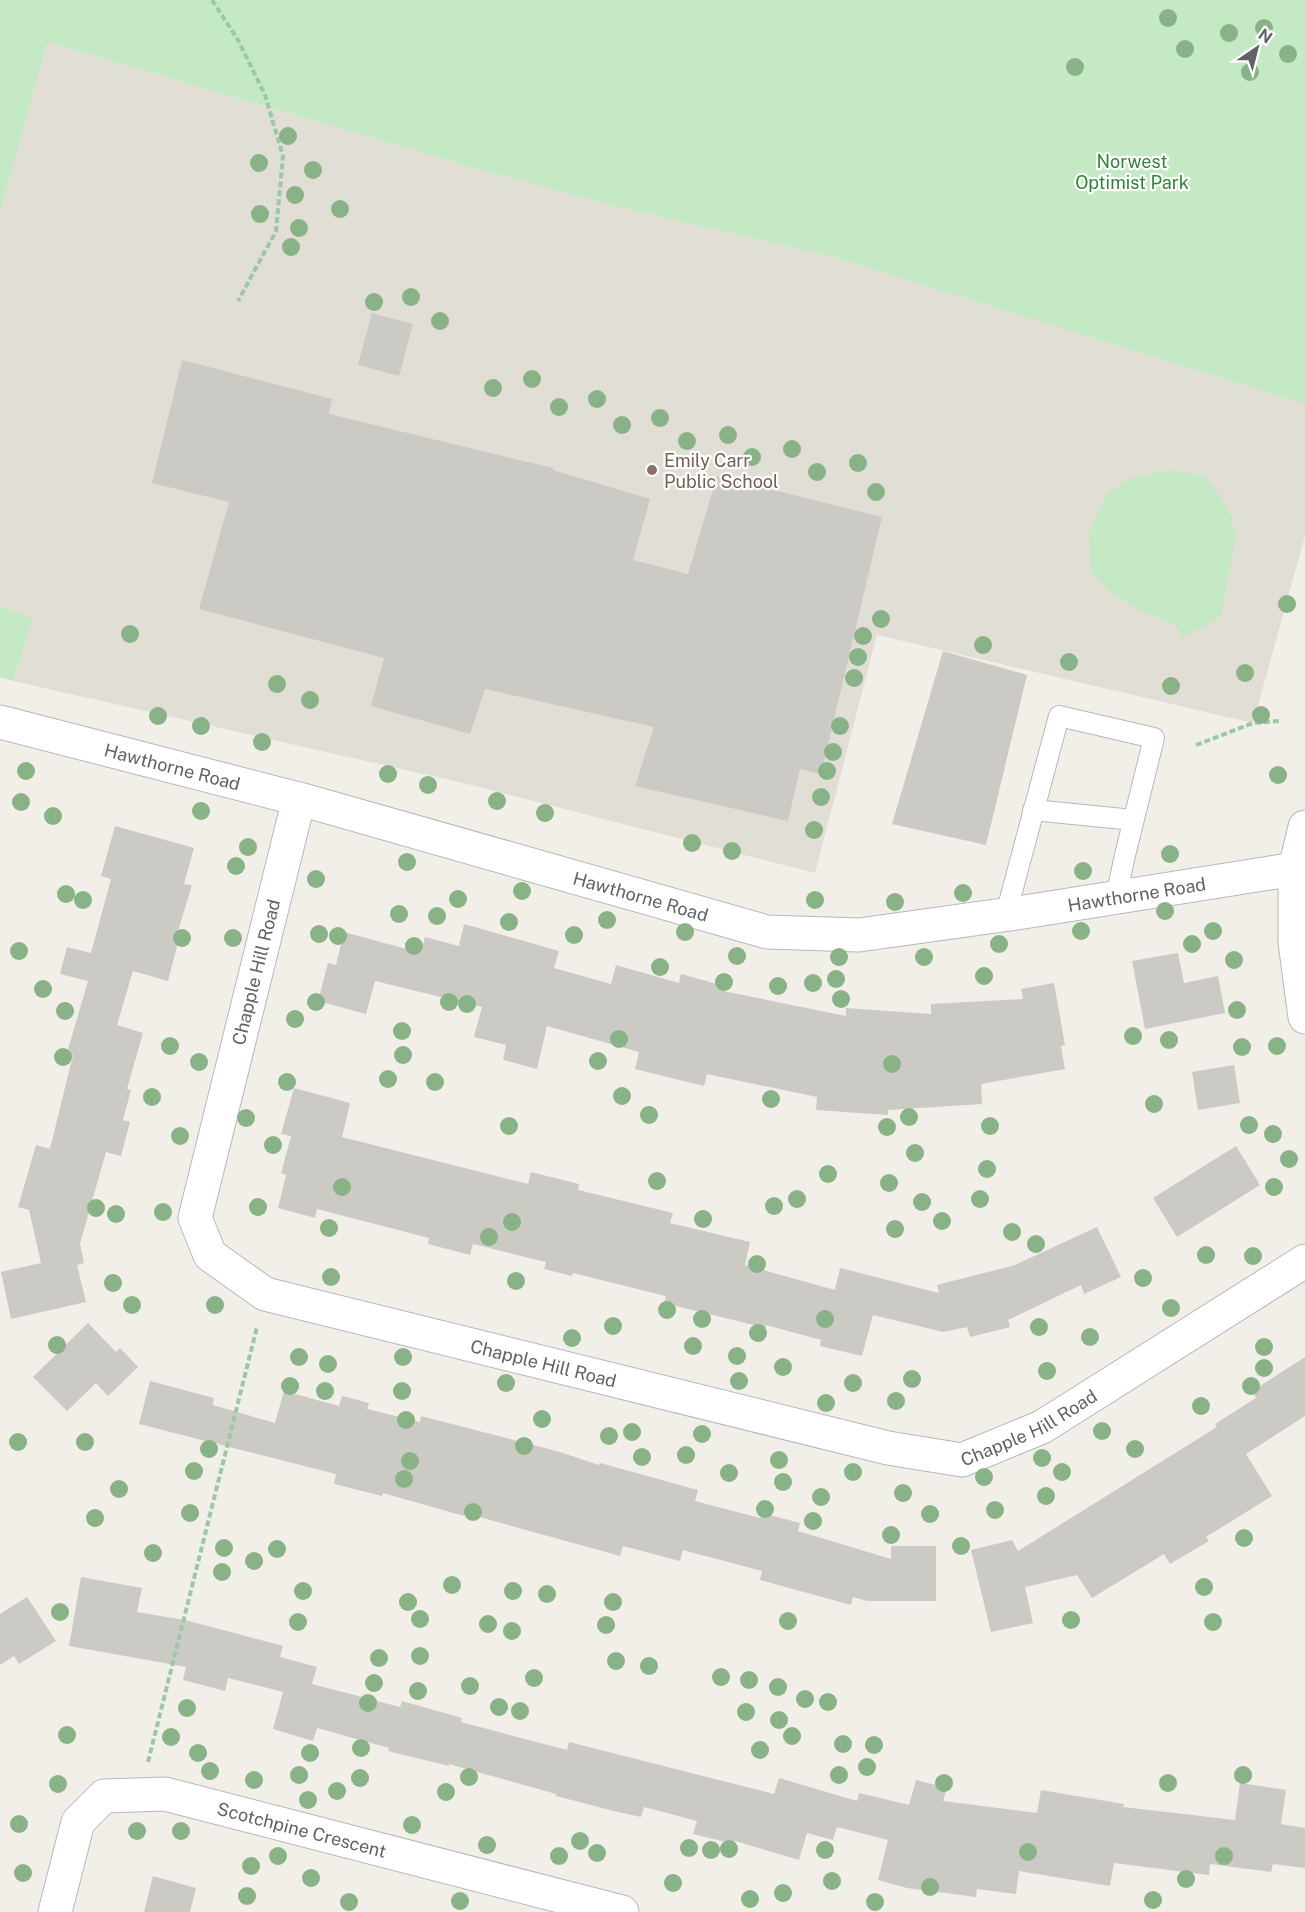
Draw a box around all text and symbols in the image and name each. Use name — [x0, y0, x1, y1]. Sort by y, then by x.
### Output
north arrow — [1227, 18, 1287, 78]
text: N — [1255, 25, 1276, 47]
park label: Norwest Optimist Park — [1075, 151, 1189, 193]
place label: Emily Carr Public School — [664, 450, 778, 492]
marker: Emily Carr Public School — [645, 463, 659, 477]
street label: Hawthorne Road — [102, 739, 243, 794]
street label: Hawthorne Road — [571, 867, 711, 925]
street label: Hawthorne Road — [1066, 873, 1207, 915]
street label: Chapple Hill Road — [228, 897, 284, 1047]
street label: Chapple Hill Road — [468, 1335, 619, 1391]
street label: Chapple Hill Road — [957, 1385, 1101, 1470]
street label: Scotchpine Crescent — [215, 1797, 389, 1861]

